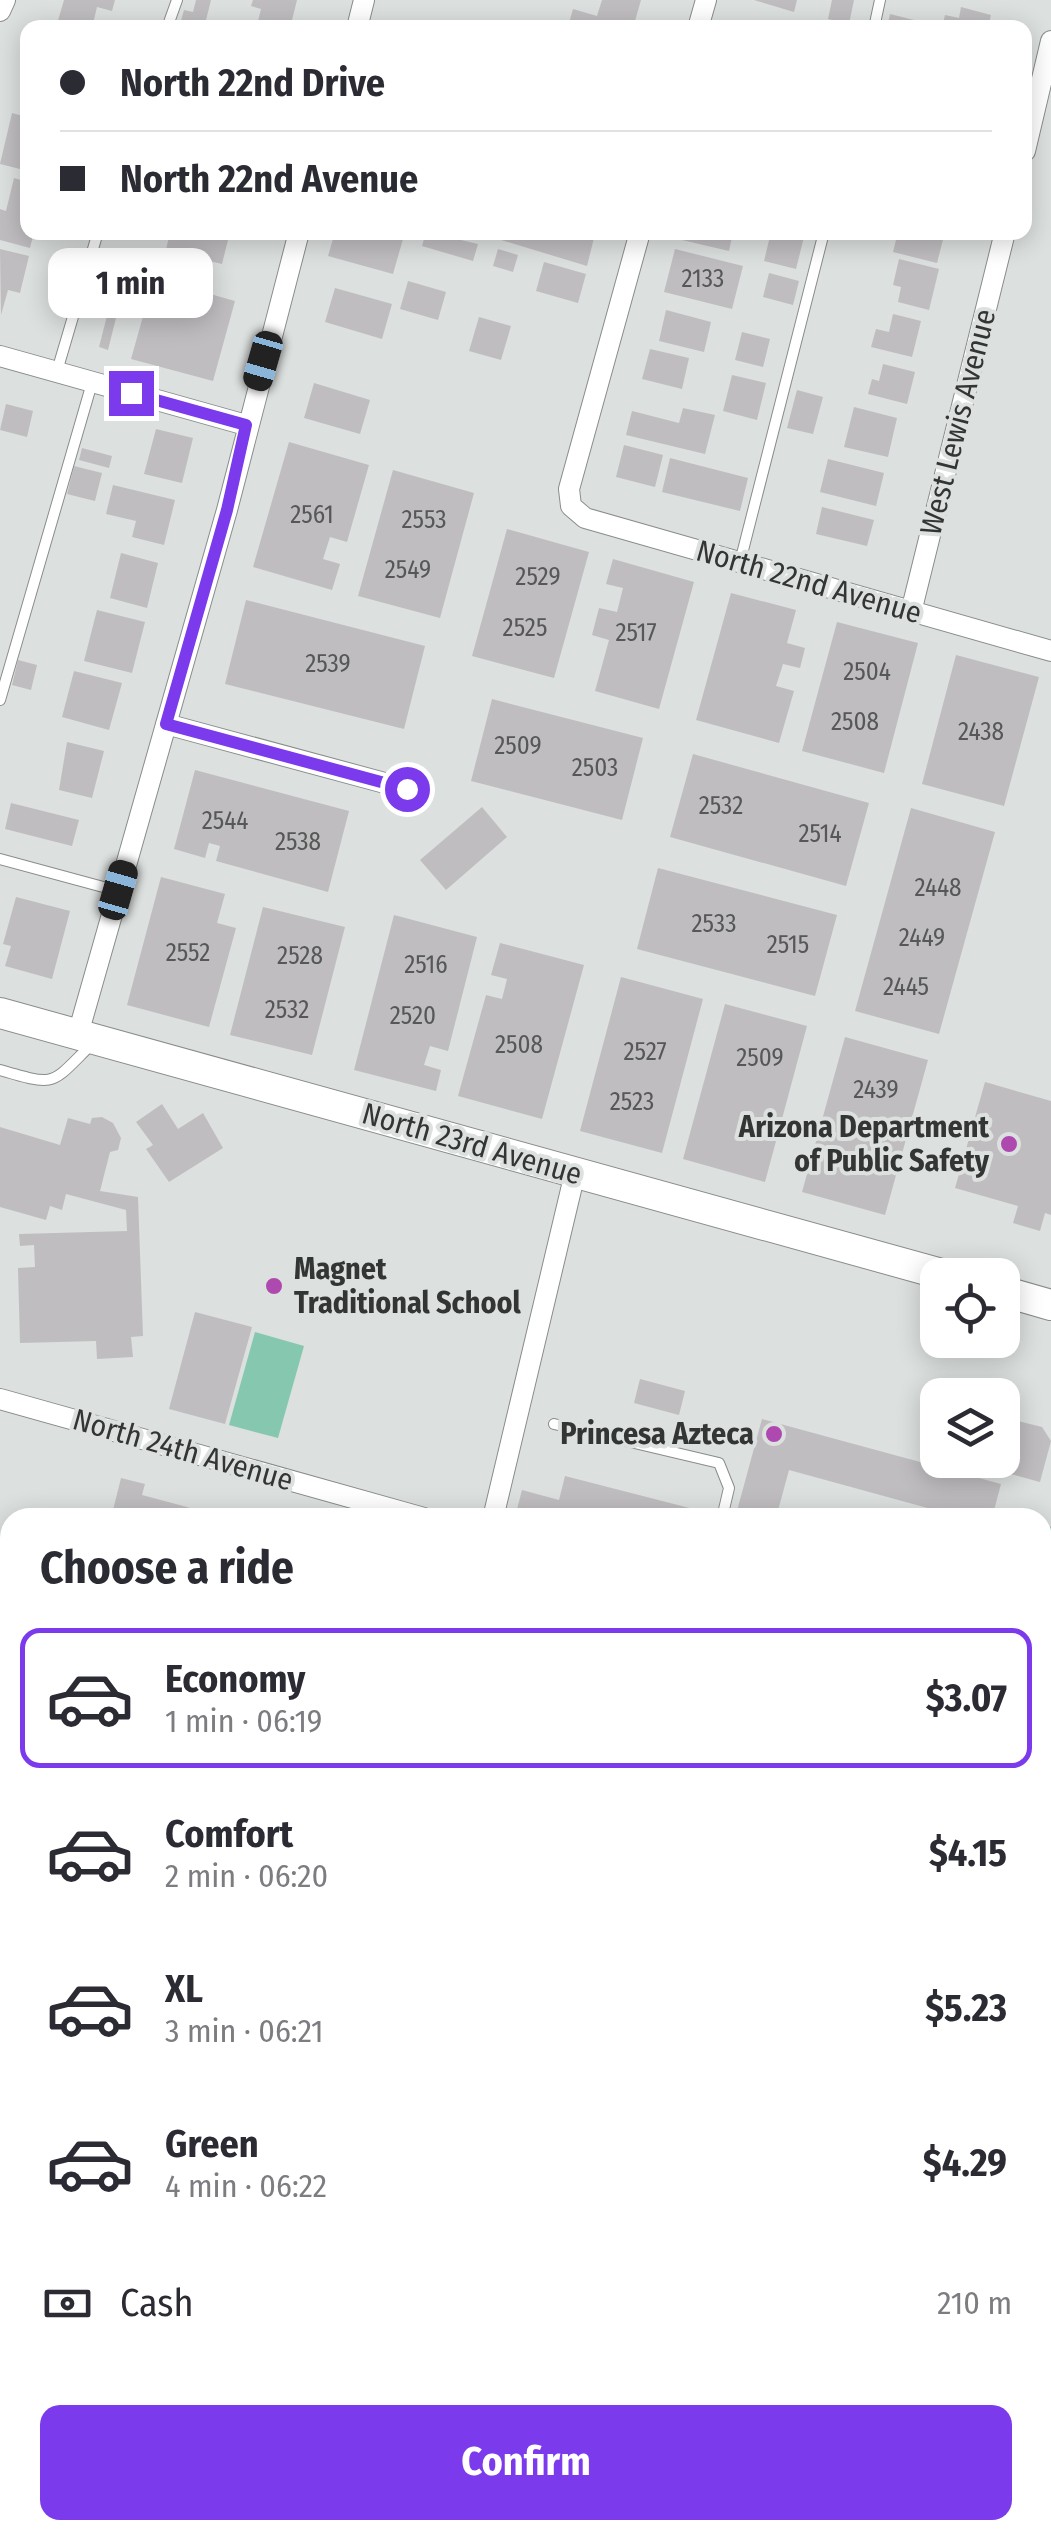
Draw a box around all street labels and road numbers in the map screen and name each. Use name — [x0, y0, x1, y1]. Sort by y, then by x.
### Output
street label: West Lewis Avenue — [913, 305, 1003, 539]
street label: North 22nd Avenue — [692, 533, 926, 631]
street label: North 23rd Avenue — [358, 1095, 586, 1193]
street label: North 24th Avenue — [69, 1401, 297, 1499]

